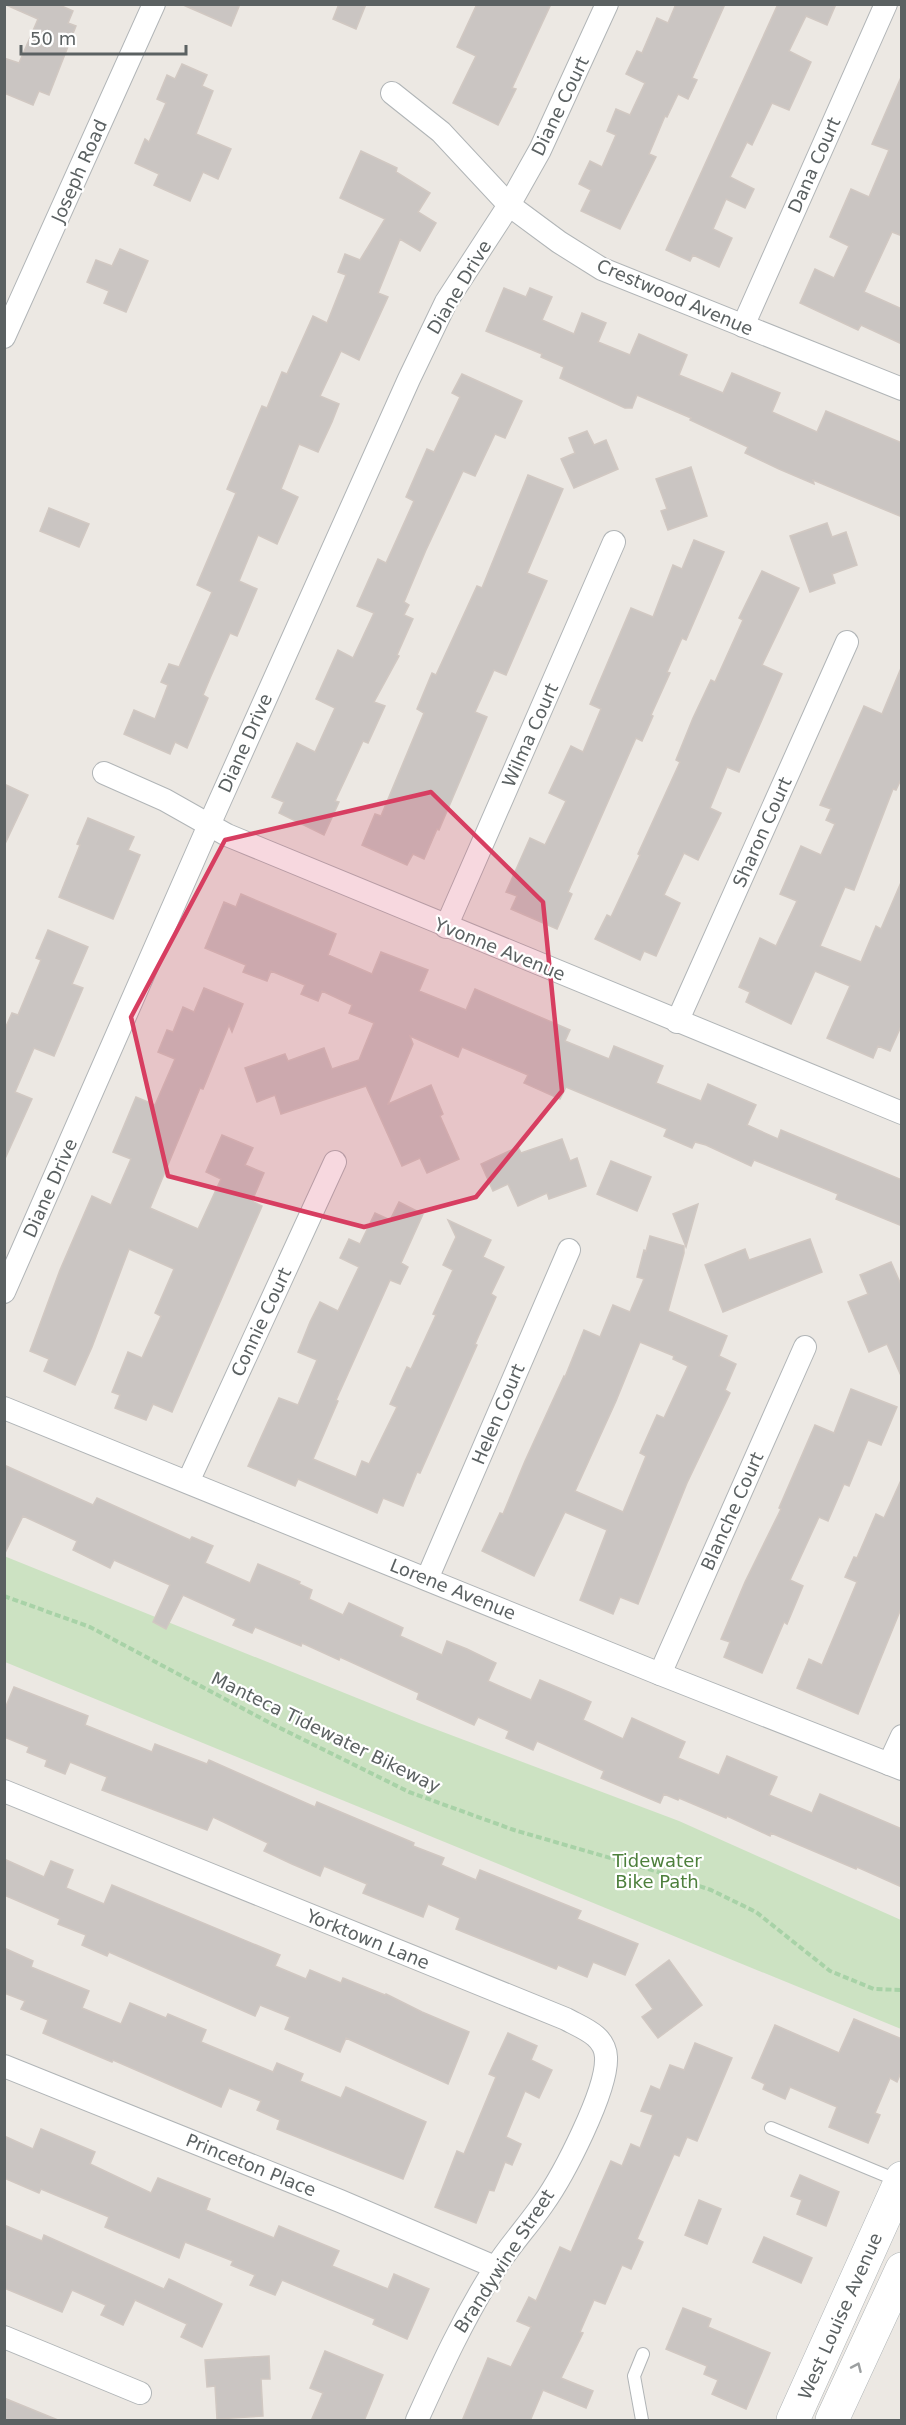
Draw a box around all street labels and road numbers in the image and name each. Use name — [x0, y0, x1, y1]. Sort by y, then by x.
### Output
street label: Diane Court — [527, 53, 593, 159]
street label: Dana Court — [784, 114, 844, 216]
street label: Joseph Road — [47, 116, 111, 227]
street label: Diane Drive — [423, 236, 495, 338]
street label: Crestwood Avenue — [594, 255, 756, 339]
street label: Wilma Court — [498, 680, 562, 790]
street label: Diane Drive — [214, 690, 276, 796]
street label: Sharon Court — [728, 774, 796, 890]
street label: Yvonne Avenue — [431, 913, 568, 985]
street label: Diane Drive — [19, 1135, 81, 1241]
street label: Connie Court — [227, 1264, 295, 1380]
street label: Helen Court — [467, 1361, 529, 1467]
street label: Blanche Court — [697, 1449, 767, 1573]
street label: Lorene Avenue — [387, 1554, 519, 1624]
street label: Manteca Tidewater Bikeway — [208, 1667, 444, 1797]
street label: Yorktown Lane — [302, 1904, 433, 1973]
street label: Princeton Place — [183, 2129, 319, 2201]
street label: Brandywine Street — [450, 2185, 558, 2337]
street label: West Louise Avenue — [794, 2229, 886, 2403]

